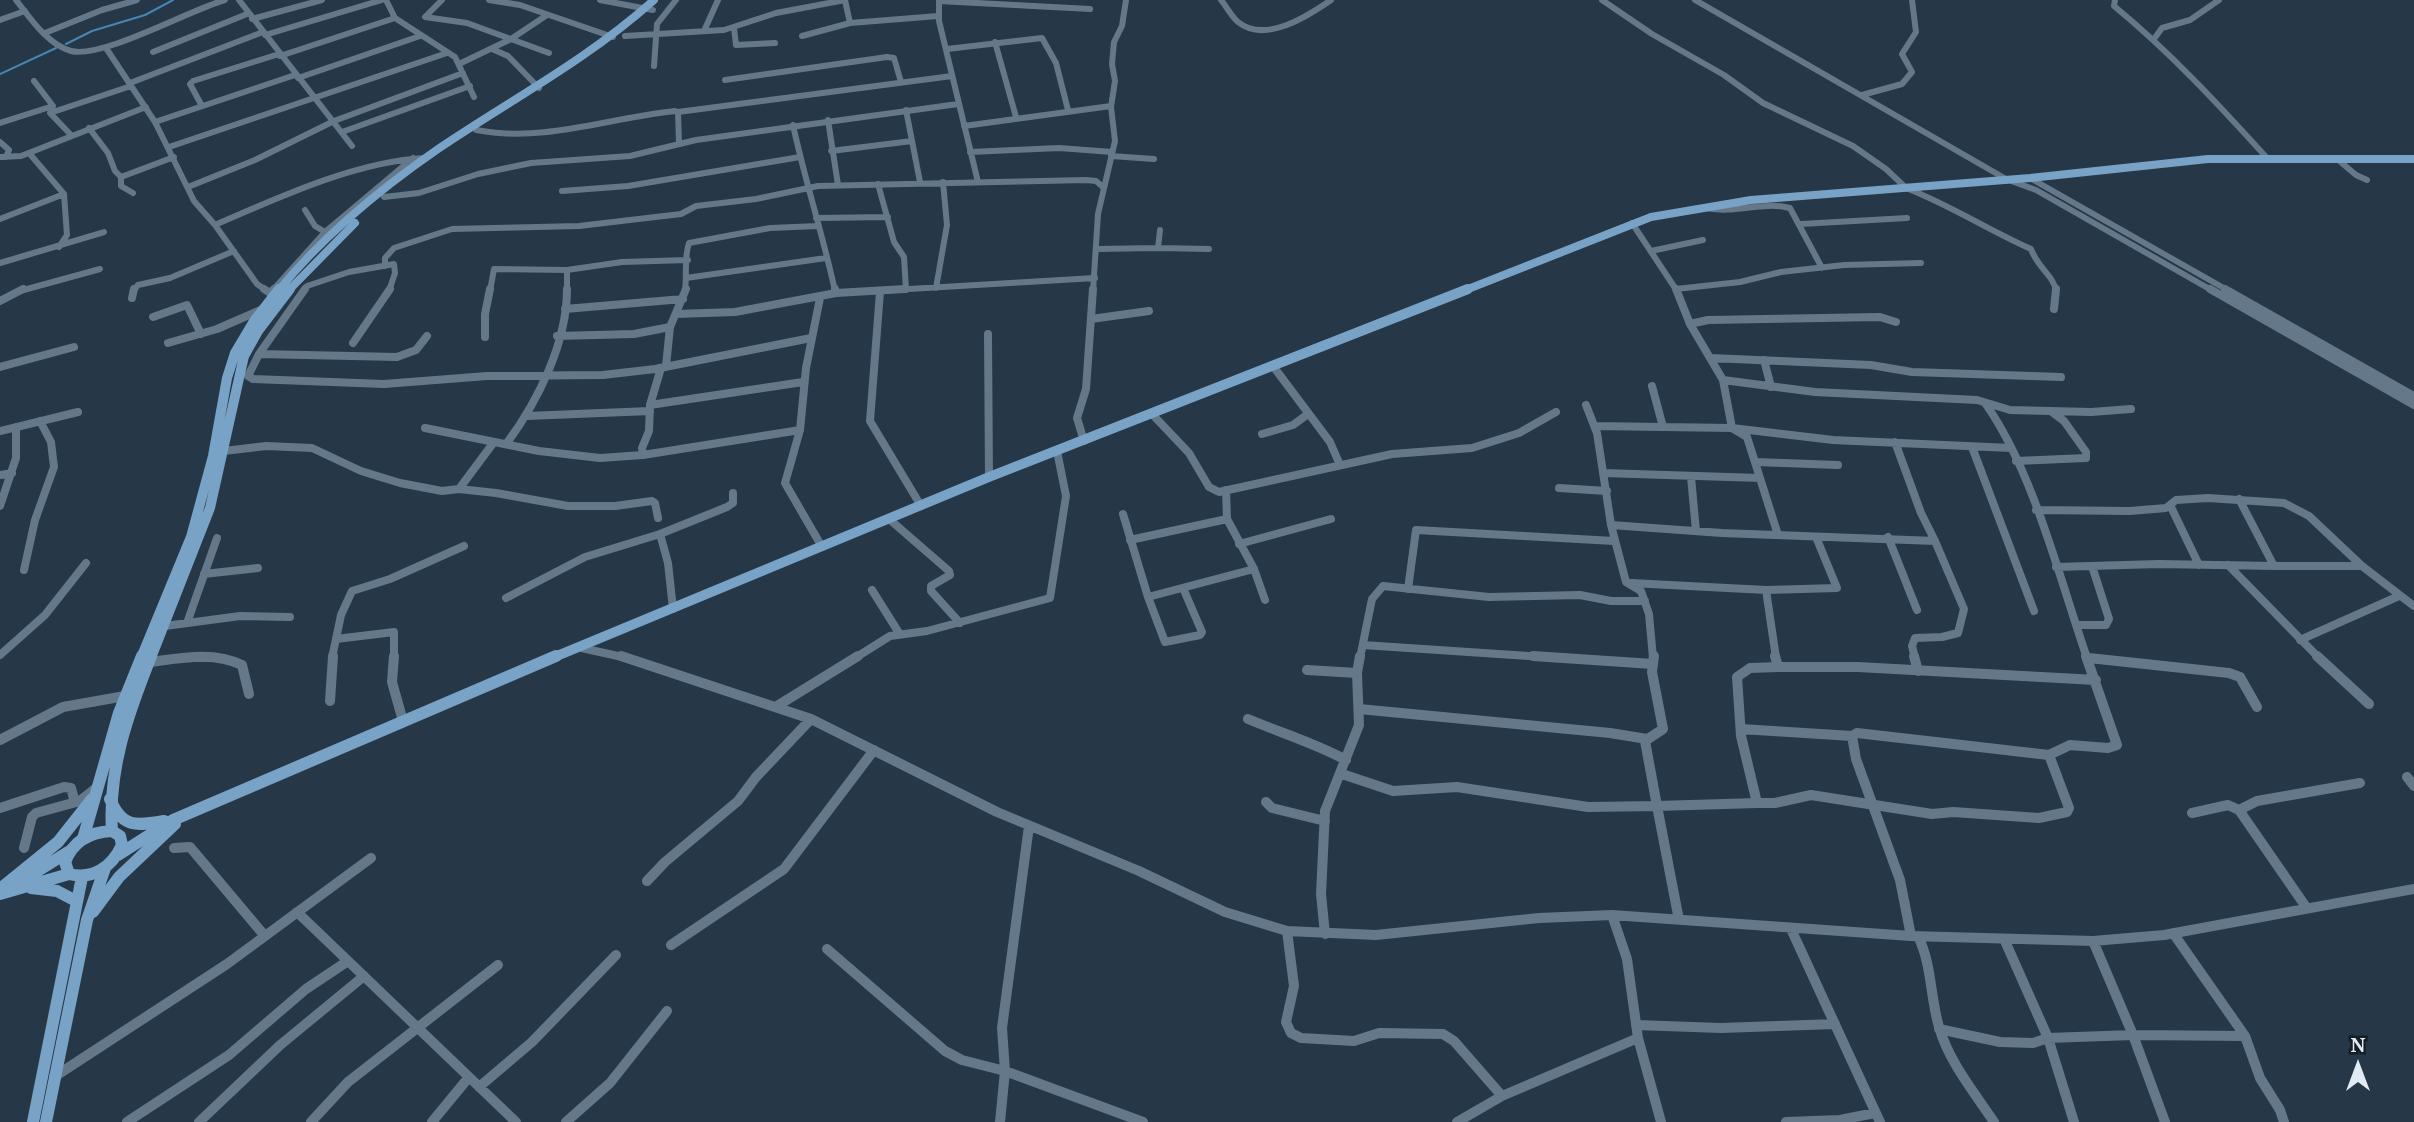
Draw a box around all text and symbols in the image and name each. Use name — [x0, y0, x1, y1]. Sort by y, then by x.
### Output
north arrow — [2323, 1031, 2393, 1101]
text: N — [2351, 1032, 2365, 1058]

